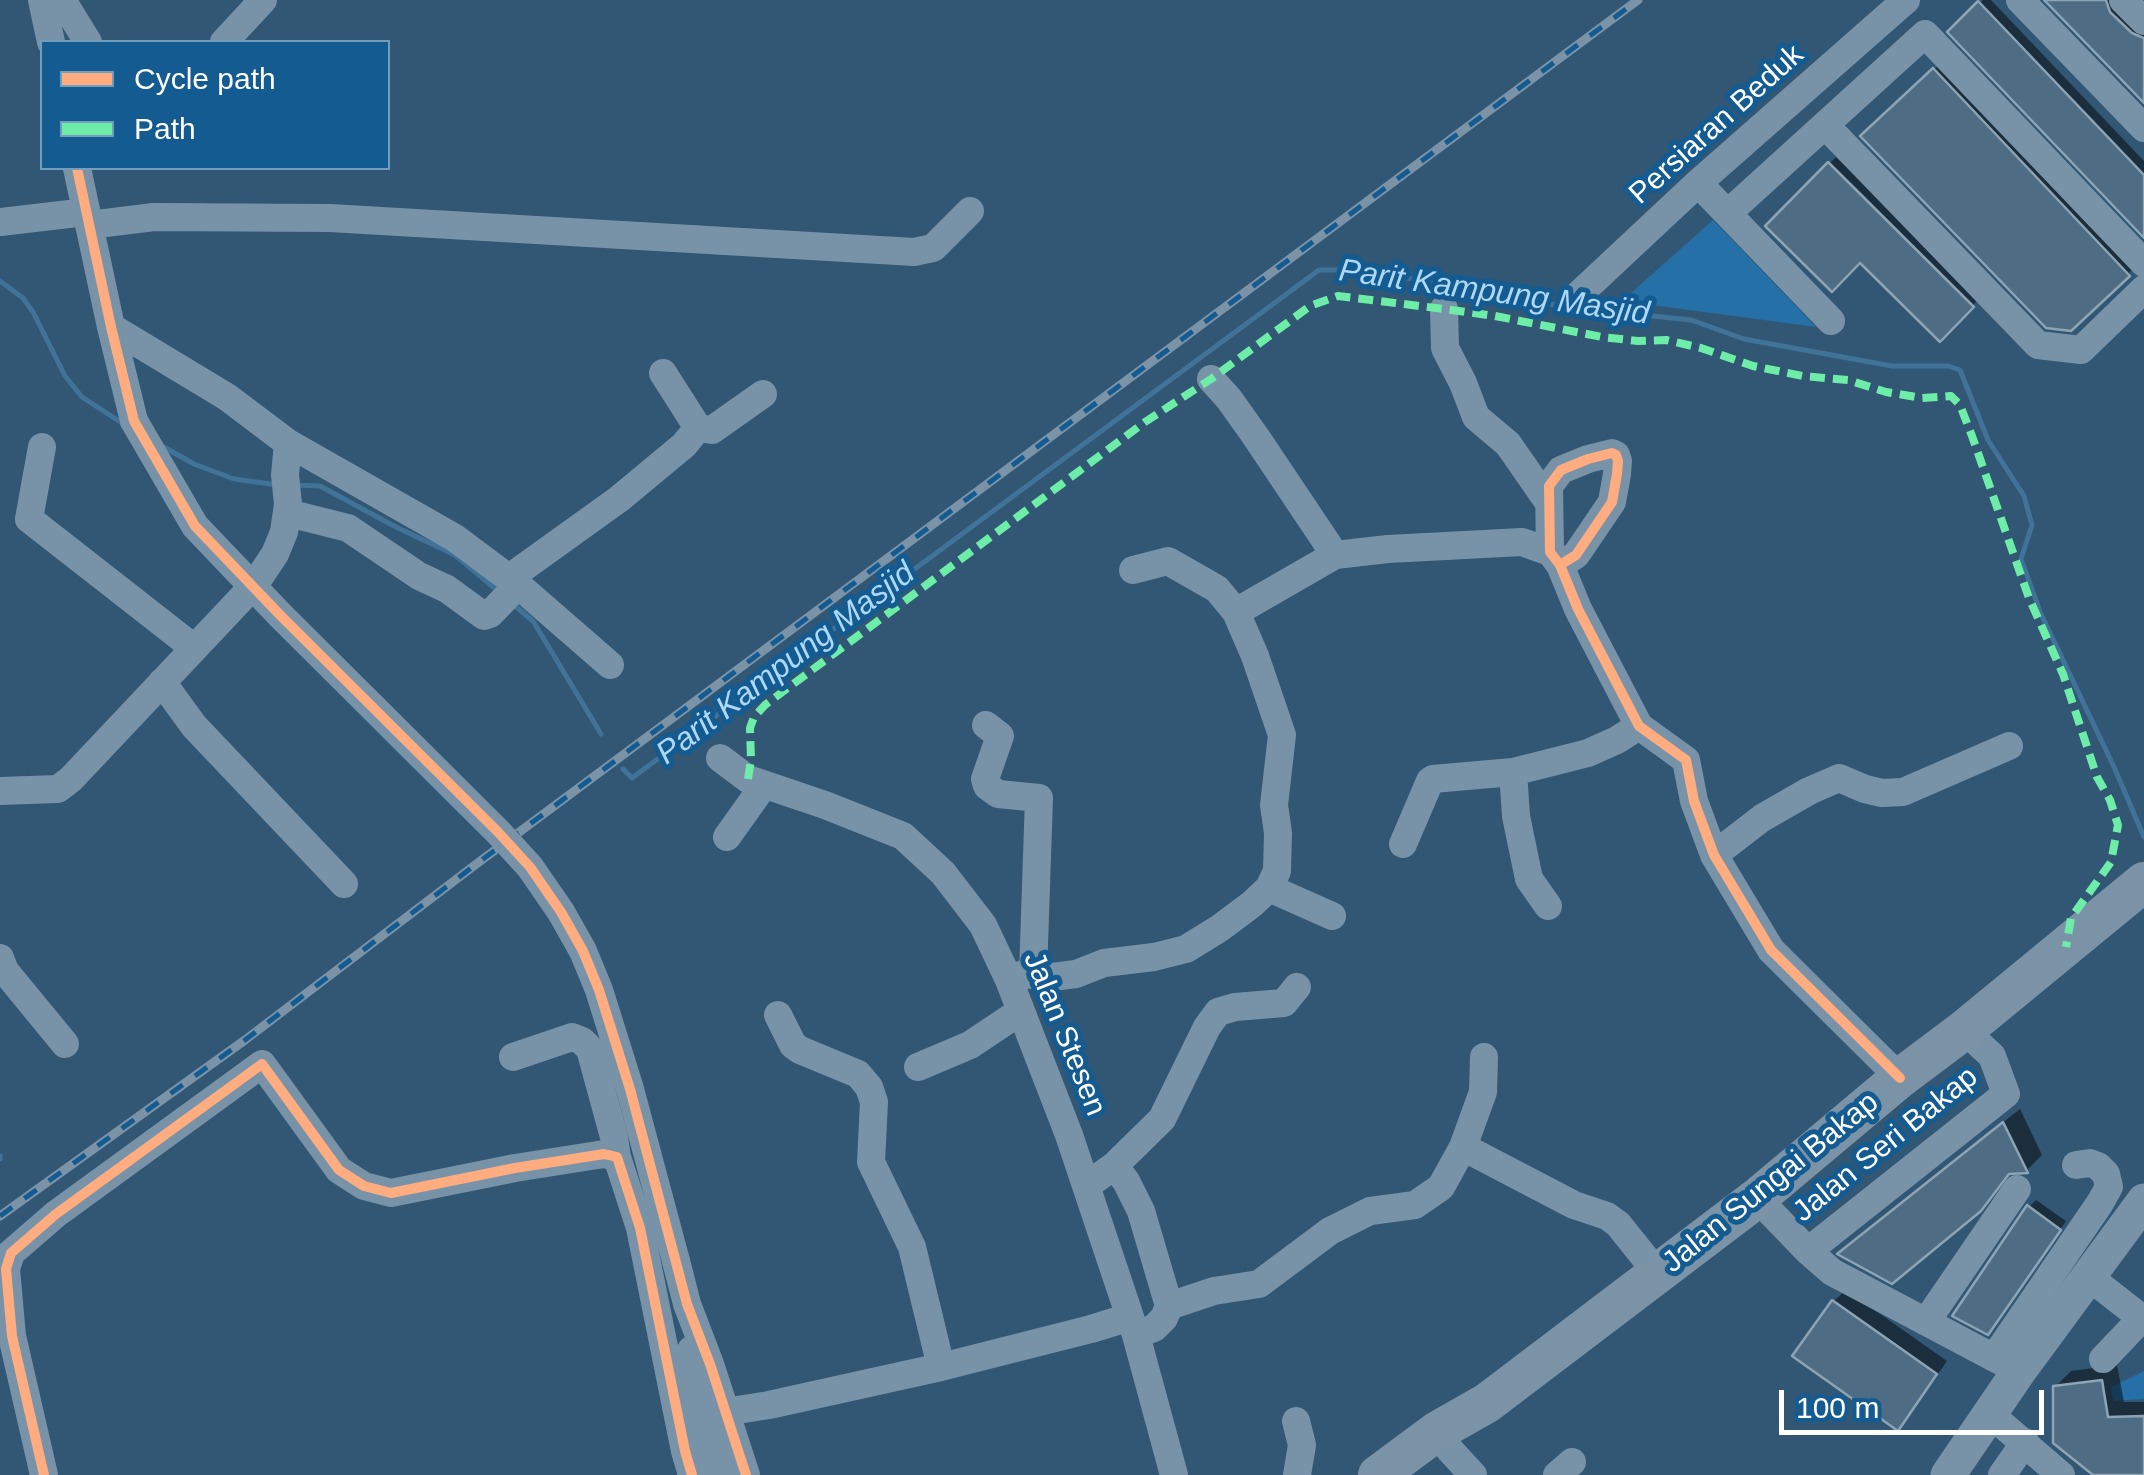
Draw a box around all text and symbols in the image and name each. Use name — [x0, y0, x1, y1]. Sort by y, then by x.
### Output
street label: Persiaran Beduk — [1623, 37, 1811, 213]
legend — [40, 40, 390, 170]
text: Cycle path — [134, 62, 276, 95]
text: Path — [134, 112, 196, 145]
water label: Parit Kampung Masjid — [1336, 252, 1652, 334]
water label: Parit Kampung Masjid — [649, 554, 923, 774]
street label: Jalan Stesen — [1015, 947, 1113, 1121]
street label: Jalan Seri Bakap — [1787, 1060, 1985, 1230]
street label: Jalan Sungai Bakap — [1656, 1085, 1886, 1281]
scale bar — [1784, 1370, 2049, 1432]
text: 100 m — [1796, 1391, 1879, 1424]

